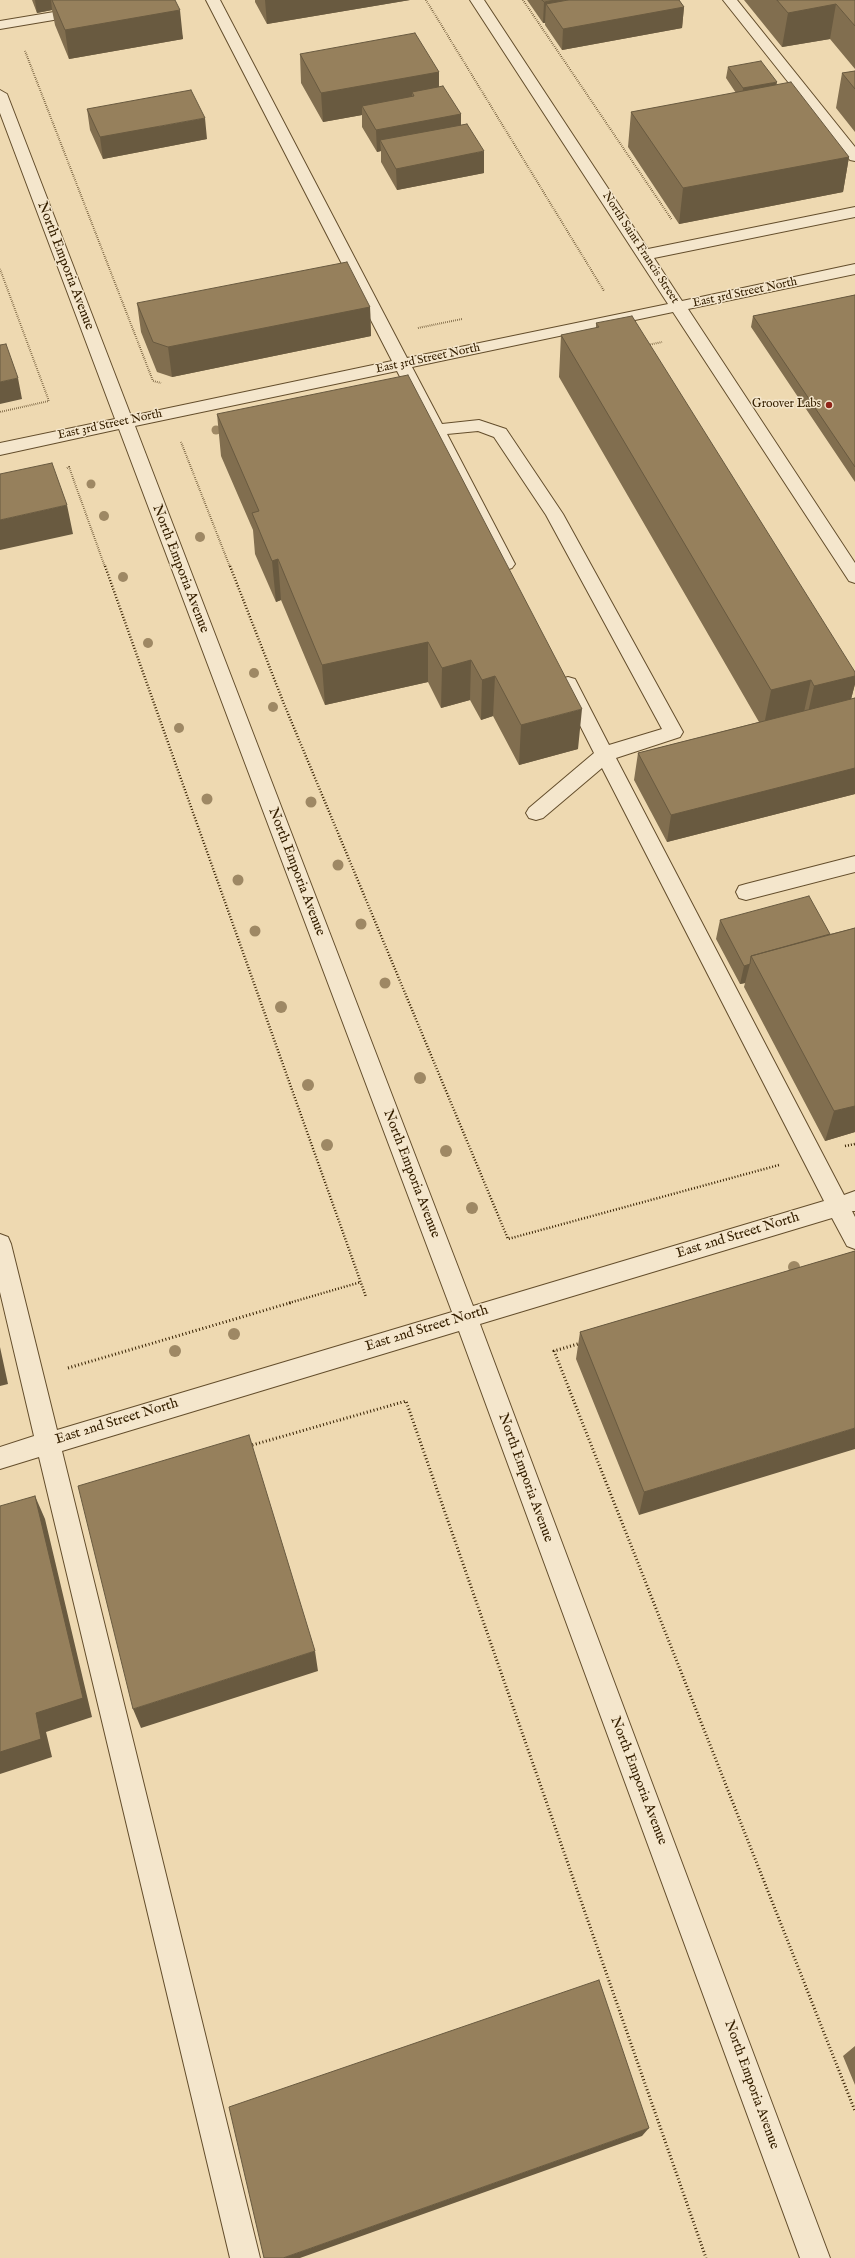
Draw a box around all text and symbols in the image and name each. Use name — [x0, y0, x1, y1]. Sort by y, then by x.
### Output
street label: North Saint Francis Street — [599, 190, 681, 306]
street label: North Emporia Avenue — [33, 199, 97, 333]
street label: East 3rd Street North — [692, 275, 798, 311]
street label: East 3rd Street North — [375, 341, 481, 377]
place label: Groover Labs — [752, 398, 821, 412]
marker: Groover Labs — [824, 400, 834, 410]
street label: East 3rd Street North — [57, 407, 163, 443]
street label: North Emporia Avenue — [148, 502, 212, 636]
street label: North Emporia Avenue — [264, 805, 328, 939]
street label: North Emporia Avenue — [379, 1107, 443, 1241]
street label: East 2nd Street North — [675, 1209, 801, 1263]
street label: East 2nd Street North — [364, 1302, 490, 1356]
street label: East 2nd Street North — [54, 1395, 180, 1449]
street label: North Emporia Avenue — [494, 1411, 556, 1545]
street label: North Emporia Avenue — [606, 1714, 670, 1848]
street label: North Emporia Avenue — [720, 2018, 782, 2152]

